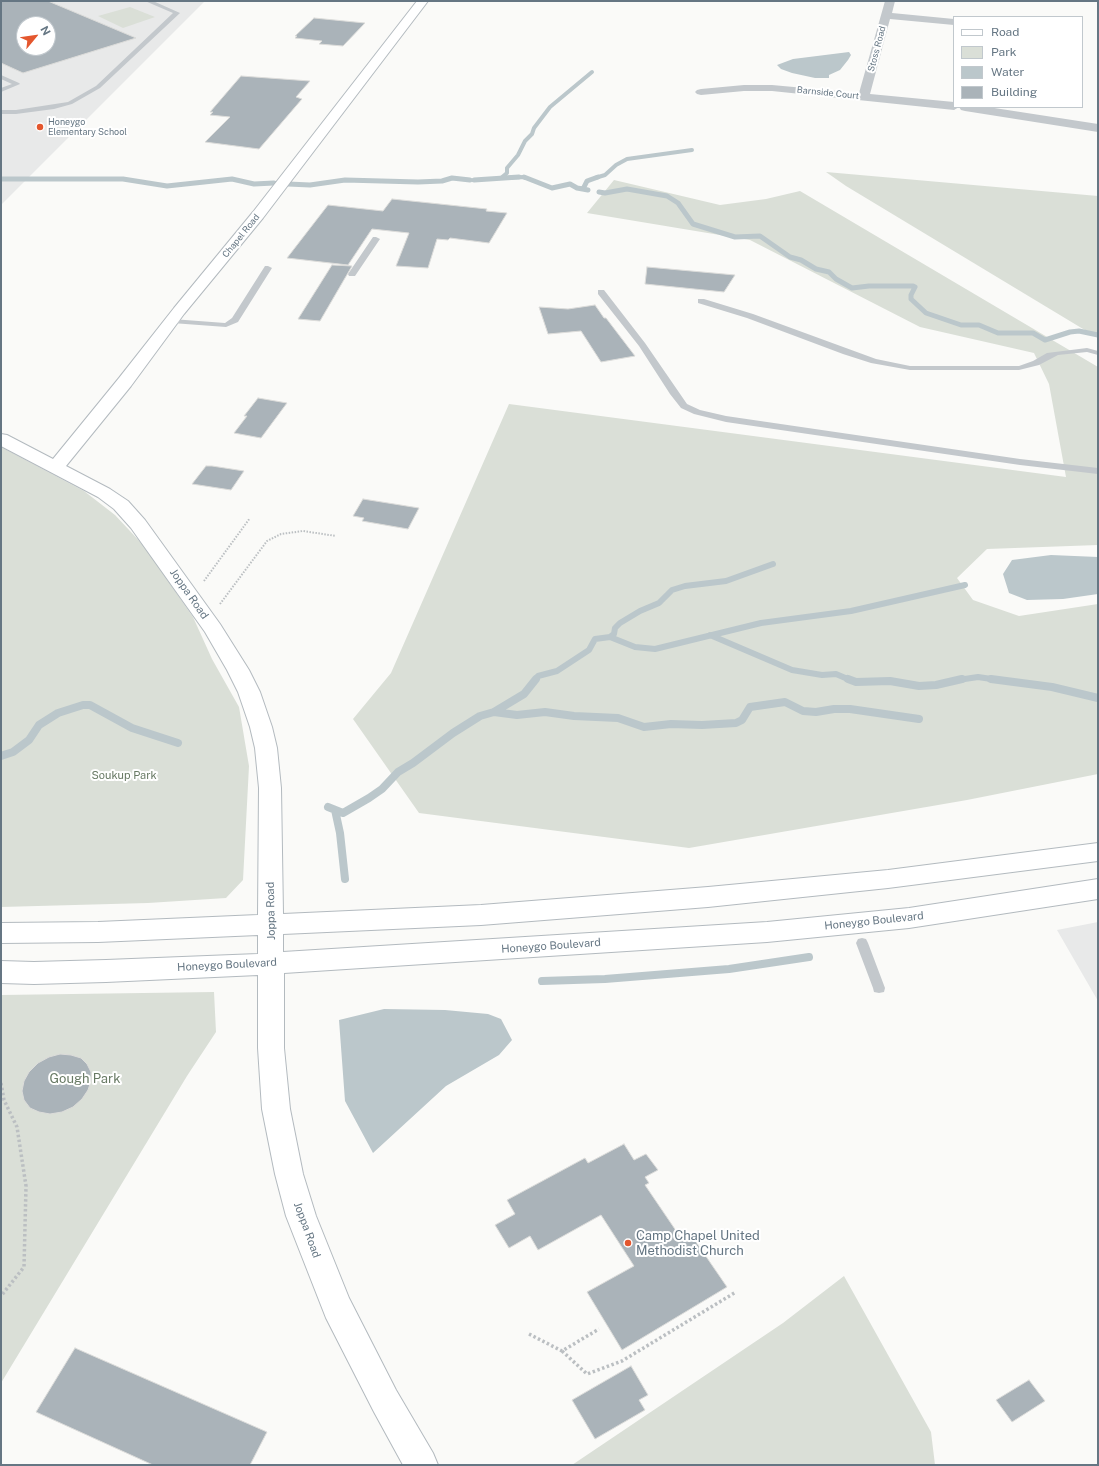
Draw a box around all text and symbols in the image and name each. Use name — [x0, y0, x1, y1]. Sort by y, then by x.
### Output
north arrow — [16, 16, 56, 56]
legend — [953, 16, 1083, 108]
text: N — [38, 24, 53, 37]
street label: Stoss Road — [866, 25, 888, 73]
text: Road — [991, 25, 1019, 39]
text: Park — [991, 45, 1017, 59]
text: Water — [991, 65, 1024, 79]
street label: Barnside Court — [796, 84, 860, 102]
text: Building — [991, 85, 1037, 99]
place label: Honeygo Elementary School — [48, 117, 127, 138]
marker: Honeygo Elementary School — [35, 122, 45, 132]
street label: Chapel Road — [220, 212, 262, 260]
street label: Joppa Road — [167, 566, 211, 622]
park label: Soukup Park — [91, 769, 157, 783]
street label: Joppa Road — [264, 882, 278, 940]
street label: Honeygo Boulevard — [824, 909, 924, 933]
street label: Honeygo Boulevard — [501, 936, 601, 956]
street label: Honeygo Boulevard — [177, 956, 277, 974]
park label: Gough Park — [50, 1071, 120, 1087]
street label: Joppa Road — [291, 1200, 323, 1260]
place label: Camp Chapel United Methodist Church — [636, 1228, 760, 1259]
marker: Camp Chapel United Methodist Church — [623, 1238, 633, 1248]

